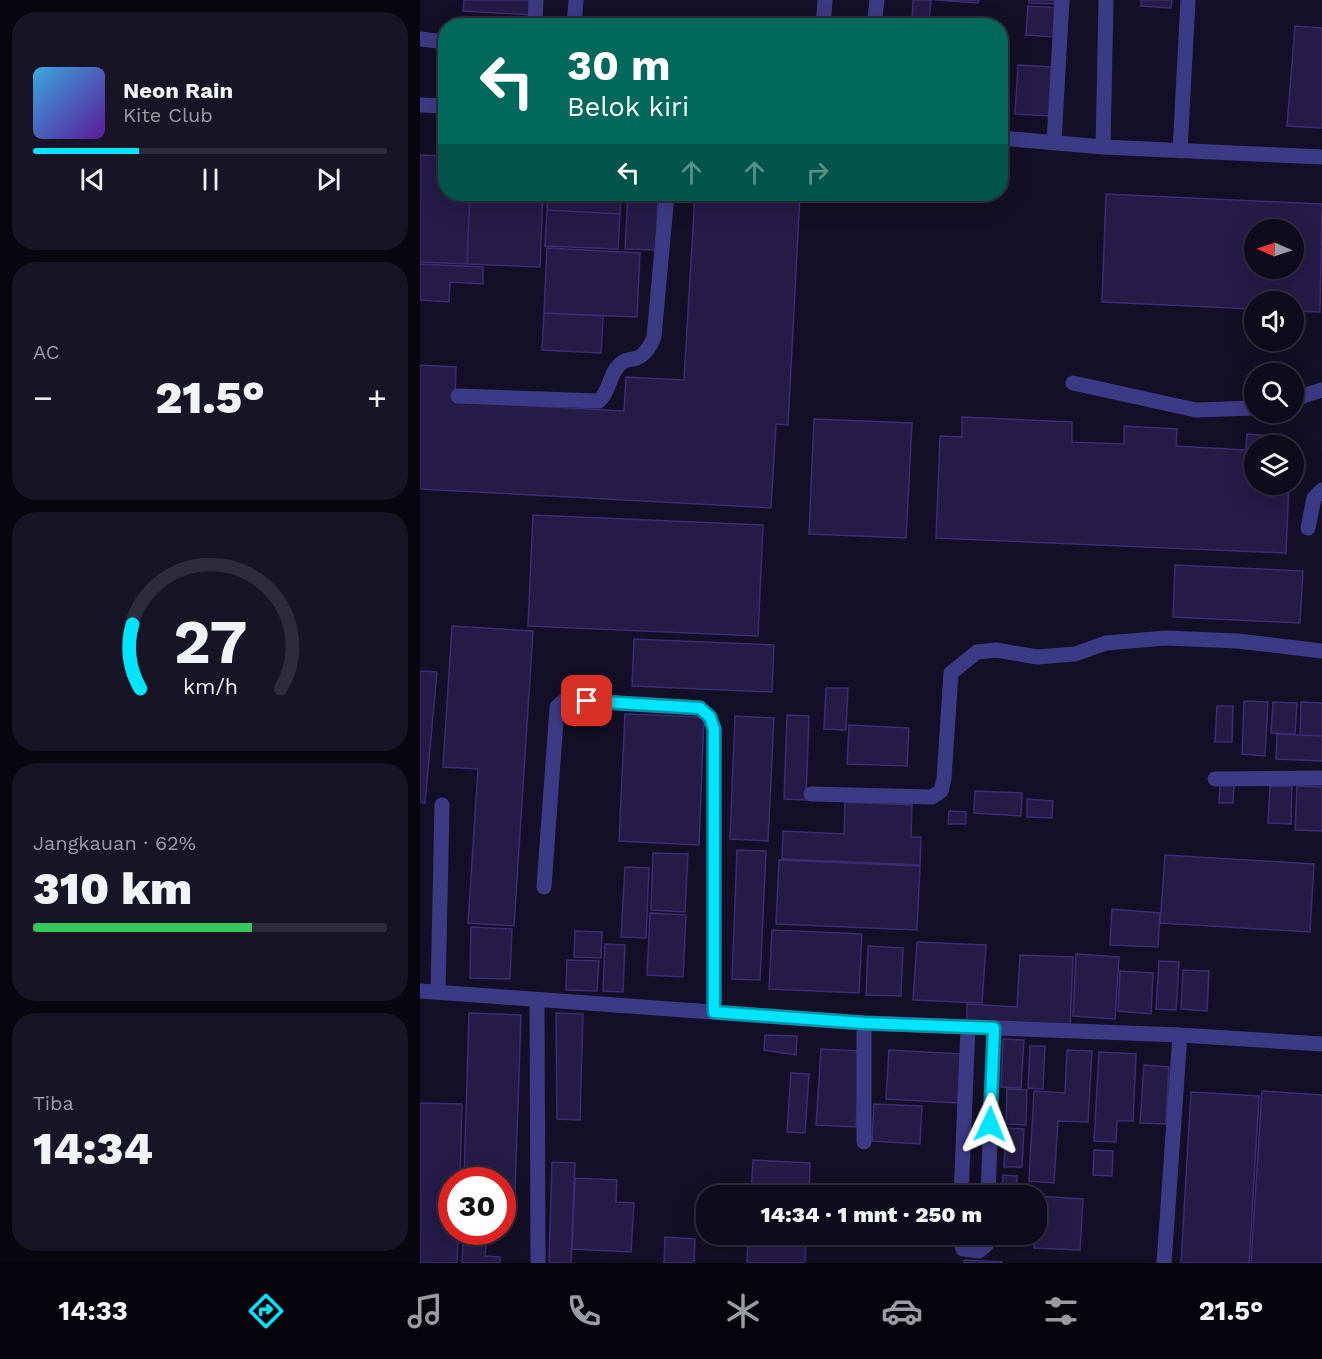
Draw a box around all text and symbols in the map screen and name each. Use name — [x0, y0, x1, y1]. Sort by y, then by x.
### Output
text: 30 m — [567, 41, 671, 90]
icon: left — [468, 42, 546, 120]
text: Neon Rain — [123, 78, 233, 103]
text: Belok kiri — [567, 91, 689, 123]
text: Kite Club — [123, 103, 213, 127]
icon: left — [612, 156, 645, 189]
icon: ahead — [675, 156, 708, 189]
icon: ahead — [738, 156, 771, 189]
icon: right — [801, 156, 834, 189]
icon: previous — [76, 163, 109, 196]
icon: pause — [194, 163, 227, 196]
icon: next — [312, 163, 345, 196]
north arrow — [1244, 219, 1304, 279]
map controls — [1244, 219, 1304, 495]
button: sound — [1244, 291, 1304, 351]
text: AC — [33, 340, 59, 364]
button: search — [1244, 363, 1304, 423]
text: 21.5° — [155, 371, 265, 424]
text: − — [33, 378, 53, 417]
text: + — [367, 378, 387, 417]
button: layers — [1244, 435, 1304, 495]
text: 27 — [173, 605, 247, 678]
text: km/h — [182, 674, 238, 699]
pin — [561, 675, 612, 726]
icon: arrive — [570, 684, 603, 717]
text: Jangkauan · 62% — [33, 831, 196, 855]
text: 310 km — [33, 862, 192, 915]
text: Tiba — [33, 1091, 74, 1115]
position arrow — [958, 1092, 1022, 1156]
text: 14:34 — [33, 1122, 153, 1175]
speed limit sign: 30 — [438, 1167, 516, 1245]
text: 14:34 · 1 mnt · 250 m — [761, 1202, 982, 1227]
icon: directions — [245, 1290, 287, 1332]
icon: music — [404, 1290, 446, 1332]
icon: phone — [563, 1290, 605, 1332]
icon: climate — [722, 1290, 764, 1332]
icon: car — [881, 1290, 923, 1332]
icon: filters — [1040, 1290, 1082, 1332]
text: 14:33 — [59, 1295, 128, 1327]
text: 21.5° — [1199, 1295, 1263, 1327]

